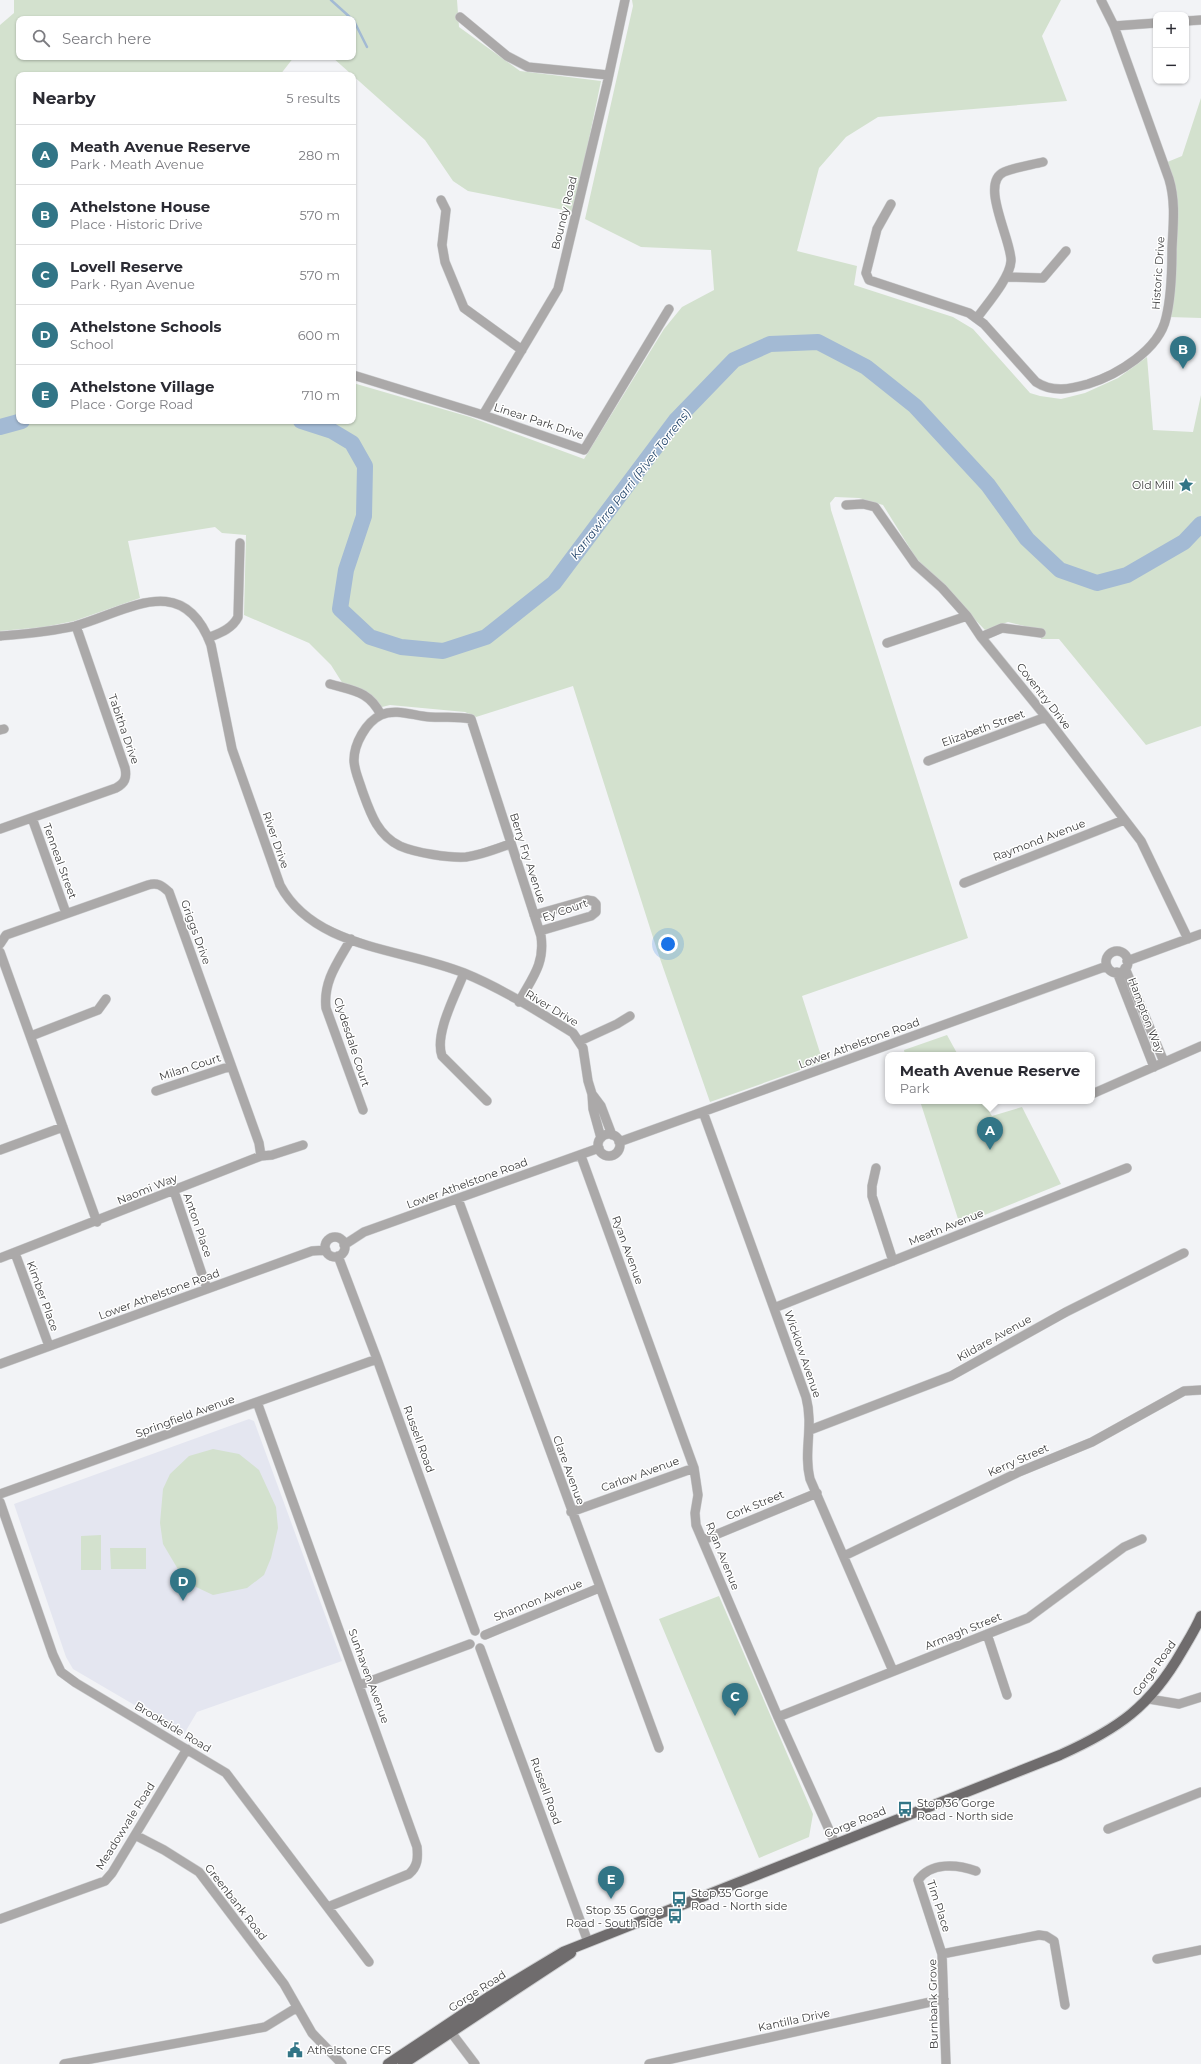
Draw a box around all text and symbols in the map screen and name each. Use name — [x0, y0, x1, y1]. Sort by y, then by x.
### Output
map controls — [1153, 12, 1189, 84]
button: + — [1153, 12, 1189, 48]
search box — [16, 16, 356, 60]
icon: search — [30, 27, 52, 49]
text: Search here — [62, 29, 151, 48]
button: − — [1153, 48, 1189, 84]
text: Nearby — [32, 88, 96, 108]
text: 5 results — [286, 90, 340, 106]
text: Meath Avenue Reserve — [70, 137, 250, 156]
text: A — [40, 147, 50, 163]
text: 280 m — [299, 147, 340, 163]
text: Park · Meath Avenue — [70, 156, 204, 172]
street label: Boundy Road — [548, 175, 580, 251]
text: Athelstone House — [70, 197, 210, 216]
text: B — [40, 207, 50, 223]
text: 570 m — [300, 207, 340, 223]
text: Place · Historic Drive — [70, 216, 203, 232]
street label: Historic Drive — [1148, 235, 1168, 310]
text: Lovell Reserve — [70, 257, 183, 276]
text: C — [40, 267, 50, 283]
text: 570 m — [300, 267, 340, 283]
text: Park · Ryan Avenue — [70, 276, 195, 292]
text: Athelstone Schools — [70, 317, 221, 336]
text: D — [40, 327, 50, 343]
text: 600 m — [298, 327, 340, 343]
text: School — [70, 336, 114, 352]
pin: B — [1170, 336, 1196, 369]
text: Athelstone Village — [70, 377, 214, 396]
text: E — [41, 387, 49, 403]
text: 710 m — [302, 387, 340, 403]
text: Place · Gorge Road — [70, 396, 193, 412]
street label: Linear Park Drive — [492, 400, 586, 442]
water label: Karrawirra Parri (River Torrens) — [567, 406, 693, 562]
place icon: Old Mill — [1177, 476, 1195, 494]
place label: Old Mill — [1132, 478, 1174, 492]
street label: Coventry Drive — [1014, 660, 1075, 732]
street label: Tabitha Drive — [106, 692, 143, 766]
street label: Elizabeth Street — [939, 706, 1027, 750]
street label: River Drive — [260, 810, 292, 871]
street label: Berry Fry Avenue — [507, 811, 549, 905]
street label: Raymond Avenue — [991, 816, 1088, 864]
street label: Tenneal Street — [40, 821, 80, 901]
street label: Ey Court — [540, 896, 590, 924]
street label: Griggs Drive — [178, 898, 214, 967]
your location — [658, 934, 678, 954]
street label: Hampton Way — [1125, 975, 1167, 1055]
street label: River Drive — [523, 987, 581, 1029]
street label: Clydesdale Court — [331, 995, 373, 1089]
street label: Lower Athelstone Road — [796, 1015, 922, 1071]
street label: Milan Court — [157, 1050, 223, 1084]
popup — [885, 1052, 1095, 1104]
text: Meath Avenue Reserve — [900, 1061, 1080, 1080]
text: Park — [900, 1080, 929, 1096]
pin: A — [977, 1117, 1003, 1150]
street label: Lower Athelstone Road — [404, 1155, 530, 1211]
street label: Naomi Way — [115, 1171, 179, 1207]
street label: Anton Place — [180, 1191, 216, 1259]
street label: Meath Avenue — [906, 1205, 986, 1248]
street label: Ryan Avenue — [609, 1214, 647, 1287]
street label: Kimber Place — [24, 1259, 62, 1333]
street label: Lower Athelstone Road — [96, 1266, 222, 1322]
street label: Wicklow Avenue — [781, 1308, 825, 1400]
street label: Kildare Avenue — [954, 1312, 1034, 1364]
street label: Springfield Avenue — [133, 1391, 237, 1440]
street label: Russell Road — [400, 1404, 438, 1474]
street label: Clare Avenue — [550, 1434, 588, 1507]
street label: Kerry Street — [985, 1440, 1051, 1480]
street label: Carlow Avenue — [599, 1453, 681, 1495]
street label: Cork Street — [724, 1487, 787, 1523]
street label: Ryan Avenue — [703, 1520, 743, 1592]
pin: D — [170, 1568, 196, 1601]
street label: Shannon Avenue — [492, 1576, 585, 1624]
street label: Armagh Street — [923, 1609, 1004, 1653]
street label: Sunhaven Avenue — [345, 1627, 393, 1726]
street label: Gorge Road — [1129, 1637, 1179, 1699]
pin: C — [722, 1683, 748, 1716]
street label: Brookside Road — [132, 1699, 214, 1755]
street label: Russell Road — [527, 1756, 565, 1826]
street label: Meadowvale Road — [92, 1780, 158, 1872]
place label: Stop 36 Gorge Road - North side — [917, 1796, 1014, 1823]
bus stop icon: Stop 36 Gorge Road - North side — [896, 1800, 914, 1818]
street label: Gorge Road — [822, 1803, 888, 1841]
street label: Greenbank Road — [202, 1861, 270, 1943]
pin: E — [598, 1866, 624, 1899]
street label: Tim Place — [924, 1878, 954, 1934]
place label: Stop 35 Gorge Road - North side — [691, 1886, 788, 1913]
bus stop icon: Stop 35 Gorge Road - North side — [670, 1890, 688, 1908]
place label: Stop 35 Gorge Road - South side — [566, 1903, 663, 1930]
bus stop icon: Stop 35 Gorge Road - South side — [666, 1907, 684, 1925]
street label: Burnbank Grove — [925, 1958, 941, 2049]
street label: Gorge Road — [446, 1967, 508, 2015]
street label: Kantilla Drive — [757, 2005, 832, 2034]
public building icon: Athelstone CFS — [286, 2041, 304, 2059]
place label: Athelstone CFS — [307, 2043, 392, 2057]

